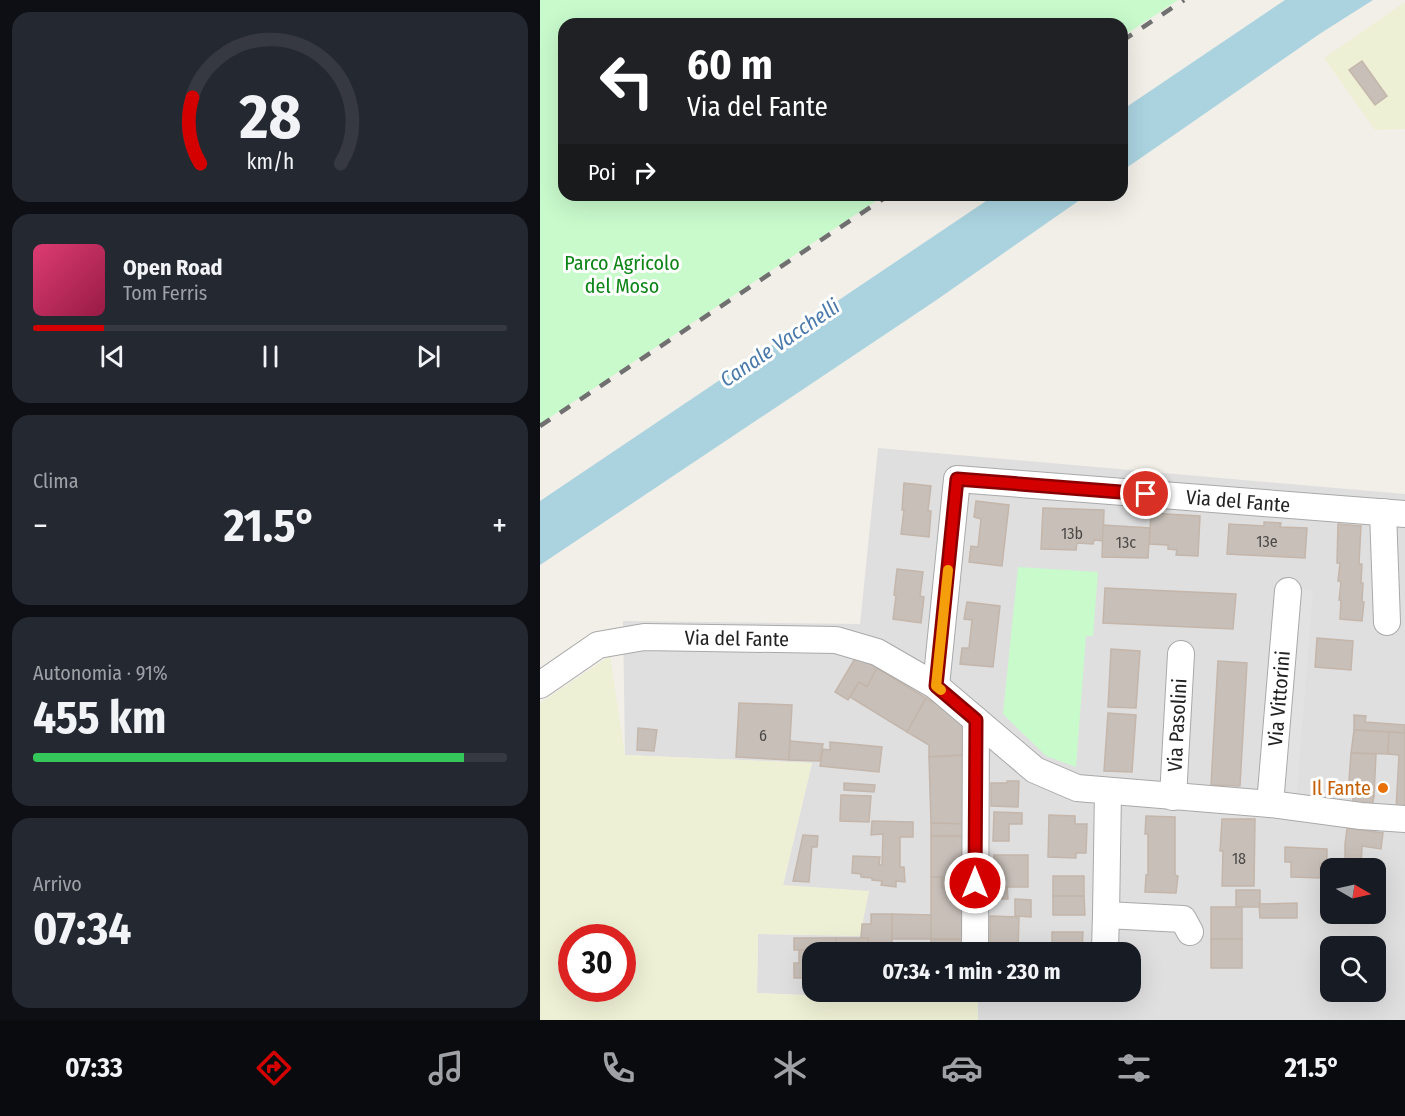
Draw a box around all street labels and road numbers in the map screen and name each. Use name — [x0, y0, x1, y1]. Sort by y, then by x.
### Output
street label: Via del Fante — [1185, 485, 1291, 517]
street label: Via del Fante — [684, 626, 789, 651]
street label: Via Vittorini — [1263, 650, 1295, 747]
street label: Via Pasolini — [1162, 678, 1192, 773]

